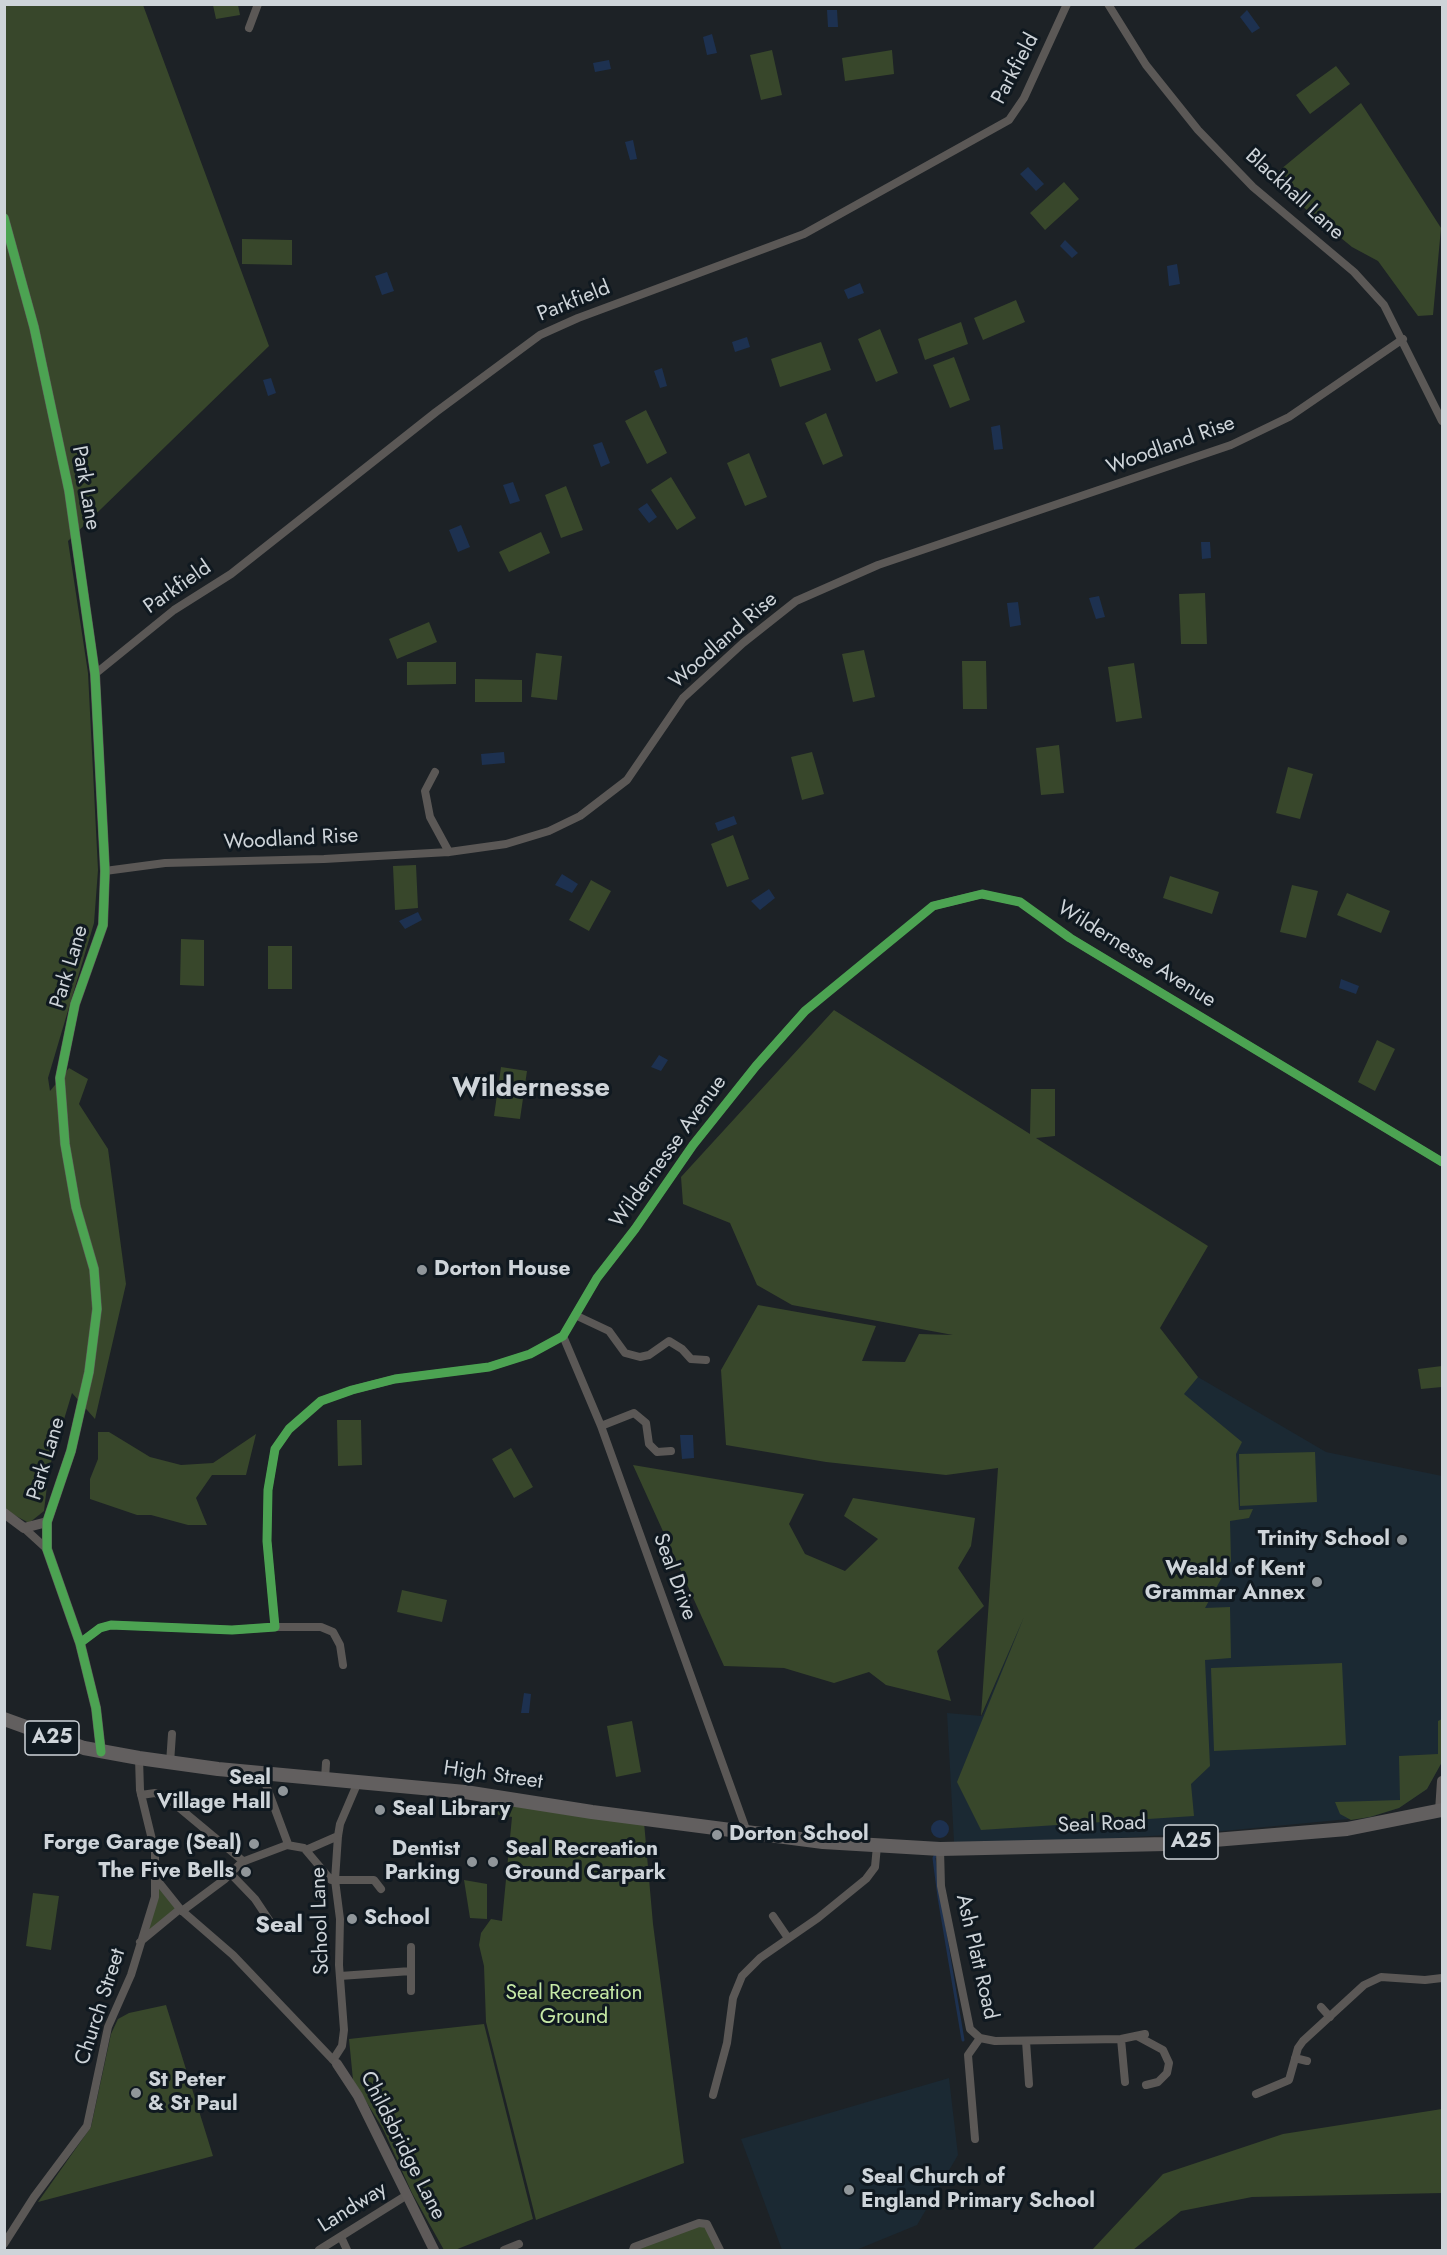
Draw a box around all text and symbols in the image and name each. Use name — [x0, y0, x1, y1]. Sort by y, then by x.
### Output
street label: Parkfield — [987, 29, 1045, 109]
street label: Blackhall Lane — [1239, 144, 1349, 246]
street label: Parkfield — [534, 276, 614, 328]
street label: Woodland Rise — [1103, 411, 1239, 481]
street label: Park Lane — [65, 444, 105, 532]
street label: Parkfield — [139, 556, 217, 620]
street label: Woodland Rise — [665, 587, 783, 695]
street label: Woodland Rise — [223, 824, 359, 856]
street label: Wildernesse Avenue — [1052, 896, 1220, 1014]
street label: Park Lane — [46, 923, 94, 1011]
street label: Wildernesse Avenue — [605, 1071, 733, 1233]
district label: Wildernesse — [452, 1073, 610, 1105]
place label: Dorton House — [434, 1257, 570, 1283]
marker: Dorton House — [415, 1263, 429, 1277]
street label: Park Lane — [23, 1415, 71, 1503]
place label: Trinity School — [1258, 1527, 1390, 1553]
street label: Seal Drive — [647, 1530, 701, 1624]
marker: Trinity School — [1395, 1533, 1409, 1547]
place label: Weald of Kent Grammar Annex — [1145, 1557, 1305, 1607]
marker: Weald of Kent Grammar Annex — [1310, 1575, 1324, 1589]
road number: A25 — [25, 1721, 79, 1755]
street label: High Street — [442, 1757, 544, 1795]
place label: Seal Village Hall — [157, 1766, 271, 1816]
marker: Seal Village Hall — [276, 1784, 290, 1798]
place label: Seal Library — [392, 1797, 510, 1823]
marker: Seal Library — [373, 1803, 387, 1817]
street label: Seal Road — [1057, 1811, 1147, 1839]
place label: Dorton School — [729, 1822, 869, 1848]
road number: A25 — [1164, 1825, 1218, 1859]
marker: Dorton School — [710, 1828, 724, 1842]
place label: Forge Garage (Seal) — [43, 1831, 242, 1857]
marker: Forge Garage (Seal) — [247, 1837, 261, 1851]
place label: Dentist Parking — [385, 1837, 460, 1887]
place label: Seal Recreation Ground Carpark — [505, 1837, 666, 1887]
marker: Dentist Parking — [465, 1855, 479, 1869]
marker: Seal Recreation Ground Carpark — [486, 1855, 500, 1869]
place label: The Five Bells — [99, 1859, 234, 1885]
marker: The Five Bells — [239, 1865, 253, 1879]
street label: School Lane — [307, 1867, 335, 1975]
street label: Ash Platt Road — [949, 1892, 1003, 2022]
place label: School — [364, 1906, 430, 1932]
district label: Seal — [255, 1912, 303, 1940]
marker: School — [345, 1912, 359, 1926]
street label: Church Street — [70, 1946, 132, 2068]
park label: Seal Recreation Ground — [506, 1981, 642, 2031]
place label: St Peter & St Paul — [148, 2068, 238, 2118]
street label: Childsbridge Lane — [354, 2068, 450, 2224]
marker: St Peter & St Paul — [129, 2086, 143, 2100]
place label: Seal Church of England Primary School — [861, 2165, 1095, 2215]
street label: Landway — [314, 2177, 392, 2239]
marker: Seal Church of England Primary School — [842, 2183, 856, 2197]

